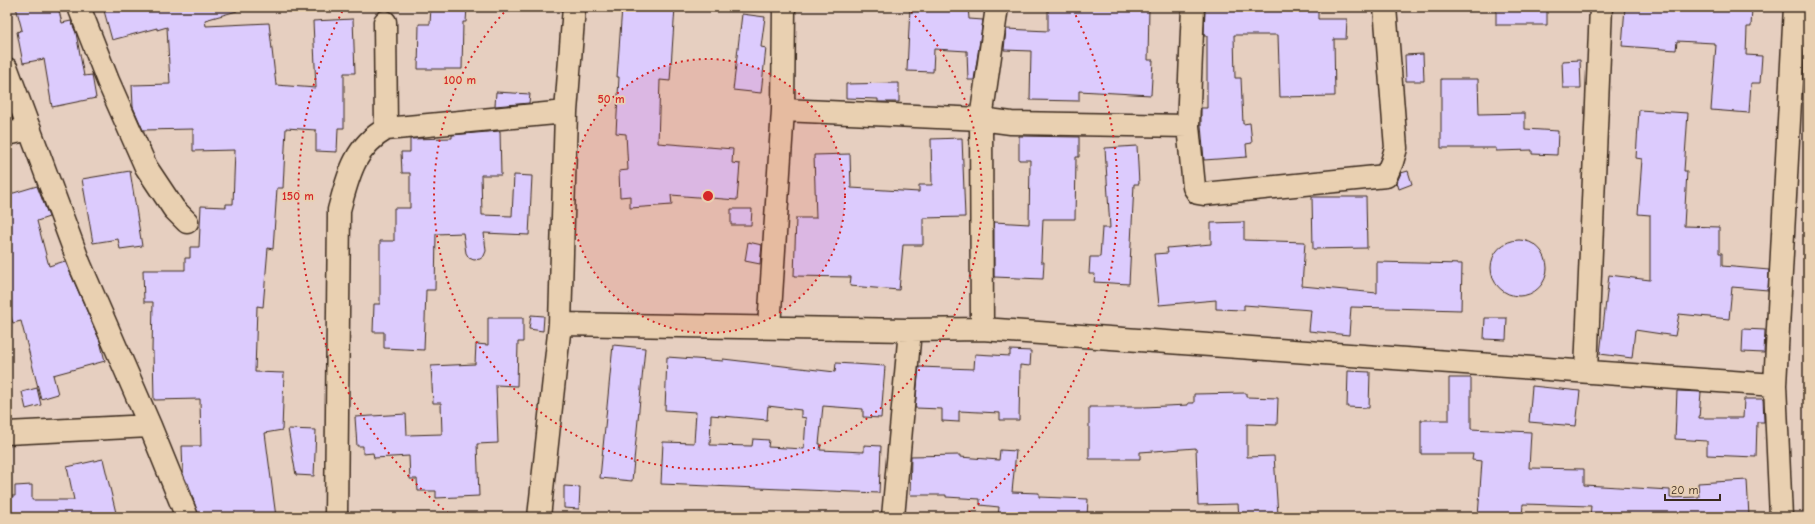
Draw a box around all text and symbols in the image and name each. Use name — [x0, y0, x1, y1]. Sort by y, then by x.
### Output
text: 100 m — [444, 73, 476, 87]
text: 50 m — [597, 92, 625, 106]
text: 150 m — [282, 189, 314, 203]
centre of rings — [701, 189, 715, 203]
scale bar — [1665, 476, 1720, 502]
text: 20 m — [1671, 483, 1699, 497]

